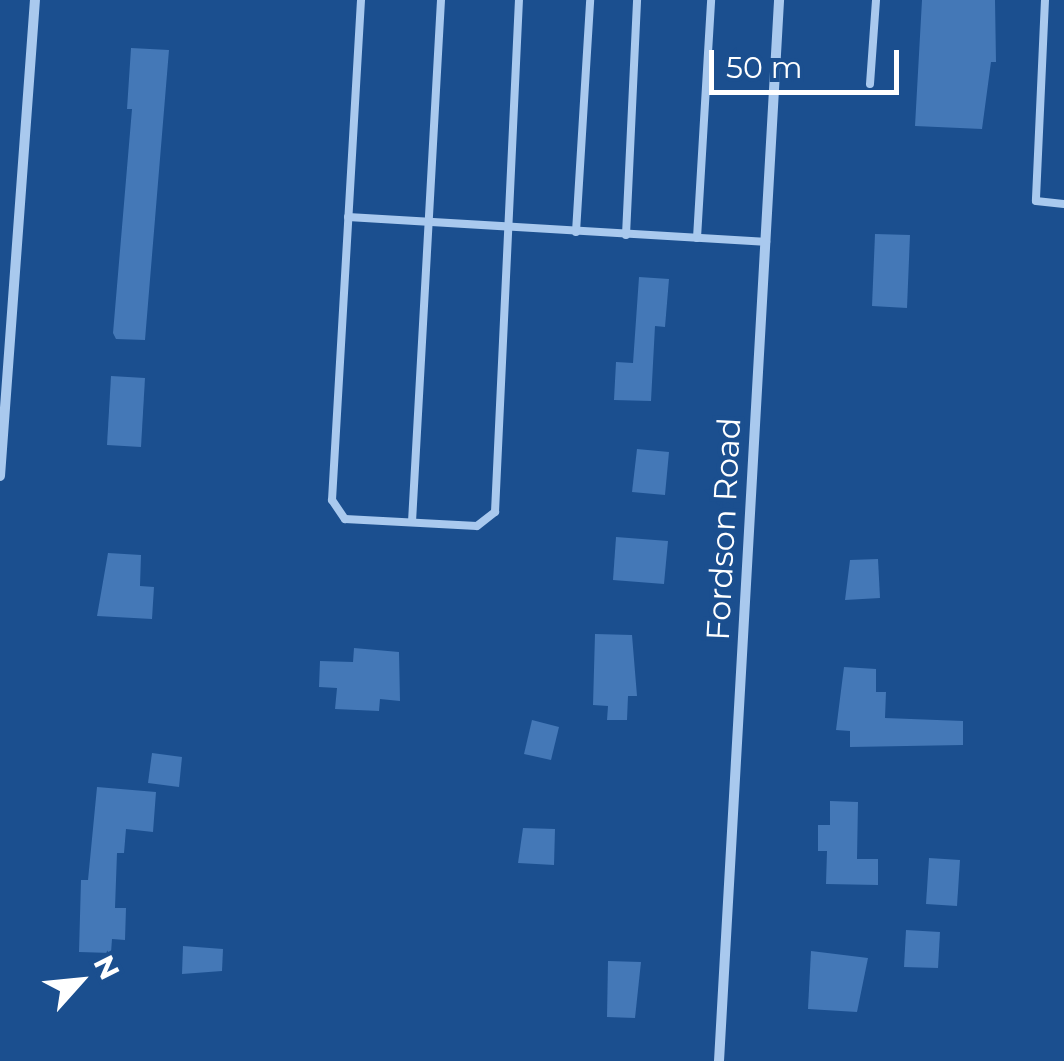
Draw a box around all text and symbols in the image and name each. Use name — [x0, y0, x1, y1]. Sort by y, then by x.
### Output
scale bar — [714, 30, 904, 92]
text: 50 m — [726, 49, 803, 86]
street label: Fordson Road — [699, 417, 749, 641]
north arrow — [30, 931, 130, 1031]
text: N — [86, 950, 127, 985]

